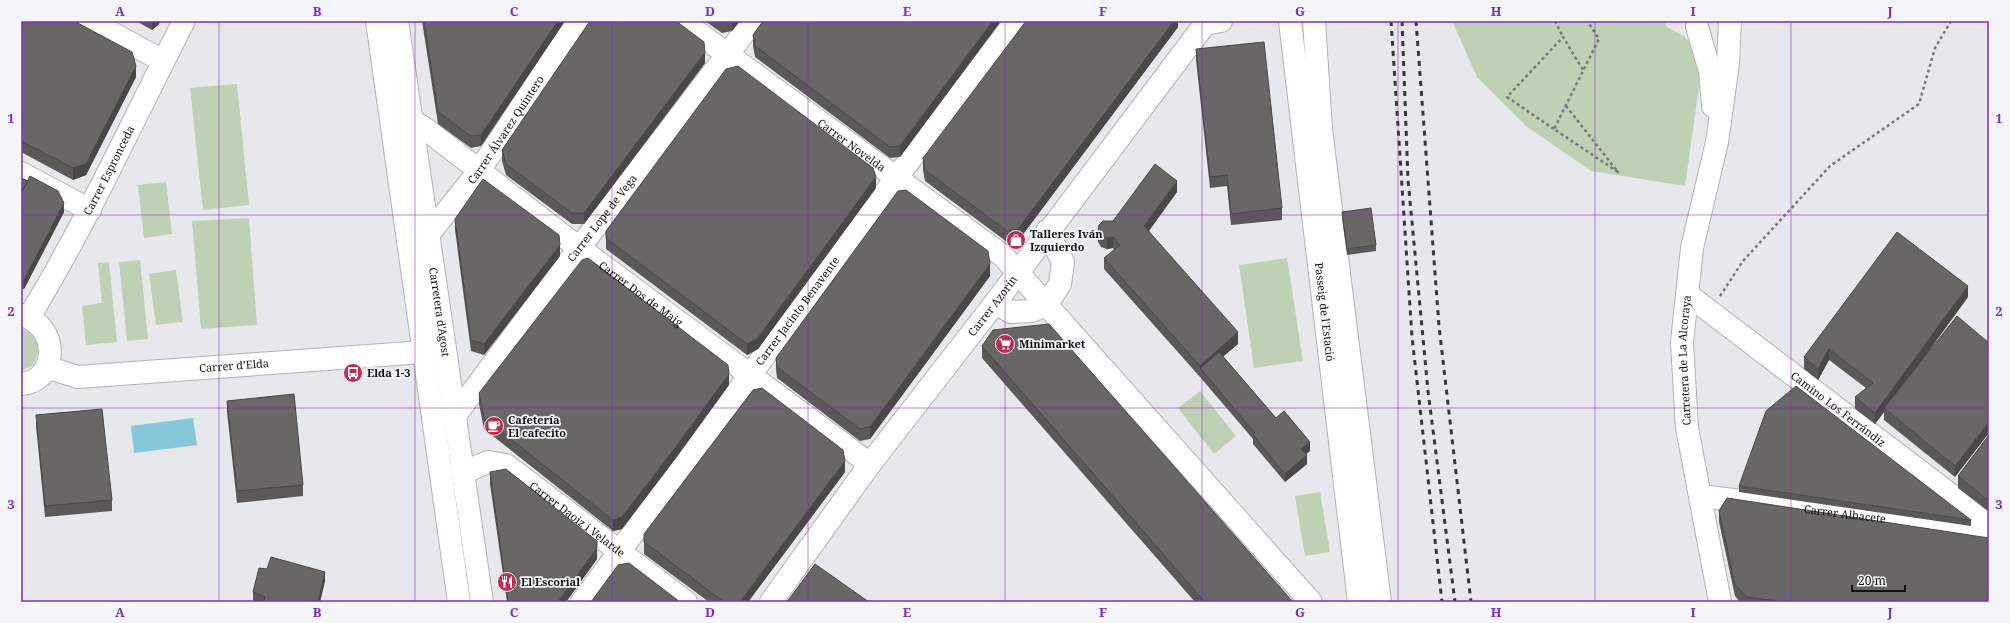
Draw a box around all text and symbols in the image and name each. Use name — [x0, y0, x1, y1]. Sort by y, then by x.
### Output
text: A — [115, 2, 125, 20]
text: B — [313, 2, 322, 20]
text: C — [510, 2, 519, 20]
text: D — [705, 2, 715, 20]
text: E — [903, 2, 912, 20]
text: F — [1099, 2, 1107, 20]
text: G — [1295, 2, 1305, 20]
text: H — [1491, 2, 1502, 20]
text: I — [1690, 2, 1696, 20]
text: J — [1886, 2, 1893, 20]
street label: Carrer Álvarez Quintero — [464, 72, 547, 187]
text: 1 — [7, 109, 15, 127]
text: 1 — [1995, 109, 2003, 127]
street label: Carrer Novelda — [815, 115, 889, 175]
street label: Carrer Espronceda — [79, 123, 137, 218]
street label: Carrer Lope de Vega — [563, 171, 640, 265]
place label: Talleres Iván Izquierdo — [1030, 226, 1103, 254]
shop icon: Talleres Iván Izquierdo — [1005, 229, 1027, 251]
street label: Carrer Jacinto Benavente — [752, 253, 842, 368]
street label: Carrer Dos de Maig — [596, 257, 686, 330]
street label: Passeig de l'Estació — [1312, 262, 1338, 362]
street label: Carretera d'Agost — [426, 266, 454, 358]
street label: Carrer Azorín — [964, 272, 1020, 339]
street label: Carretera de La Alcoraya — [1674, 294, 1694, 426]
text: 2 — [7, 302, 15, 320]
text: 2 — [1995, 302, 2003, 320]
supermarket icon: Minimarket — [994, 333, 1016, 355]
place label: Minimarket — [1019, 336, 1086, 351]
street label: Carrer d’Elda — [199, 355, 270, 375]
bus stop icon: Elda 1-3 — [342, 362, 364, 384]
place label: Elda 1-3 — [367, 365, 411, 380]
street label: Camino Los Ferrándiz — [1788, 368, 1889, 450]
place label: Cafetería El cafecito — [508, 412, 566, 440]
cafe icon: Cafetería El cafecito — [483, 415, 505, 437]
street label: Carrer Daoiz i Velarde — [527, 478, 628, 560]
text: 3 — [7, 495, 15, 513]
text: 3 — [1995, 495, 2003, 513]
street label: Carrer Albacete — [1803, 501, 1887, 526]
scale bar — [1852, 567, 1905, 593]
restaurant icon: El Escorial — [496, 571, 518, 593]
text: 20 m — [1858, 572, 1886, 589]
place label: El Escorial — [521, 574, 580, 589]
text: A — [115, 603, 125, 621]
text: B — [313, 603, 322, 621]
text: C — [510, 603, 519, 621]
text: D — [705, 603, 715, 621]
text: E — [903, 603, 912, 621]
text: F — [1099, 603, 1107, 621]
text: G — [1295, 603, 1305, 621]
text: H — [1491, 603, 1502, 621]
text: I — [1690, 603, 1696, 621]
text: J — [1886, 603, 1893, 621]

